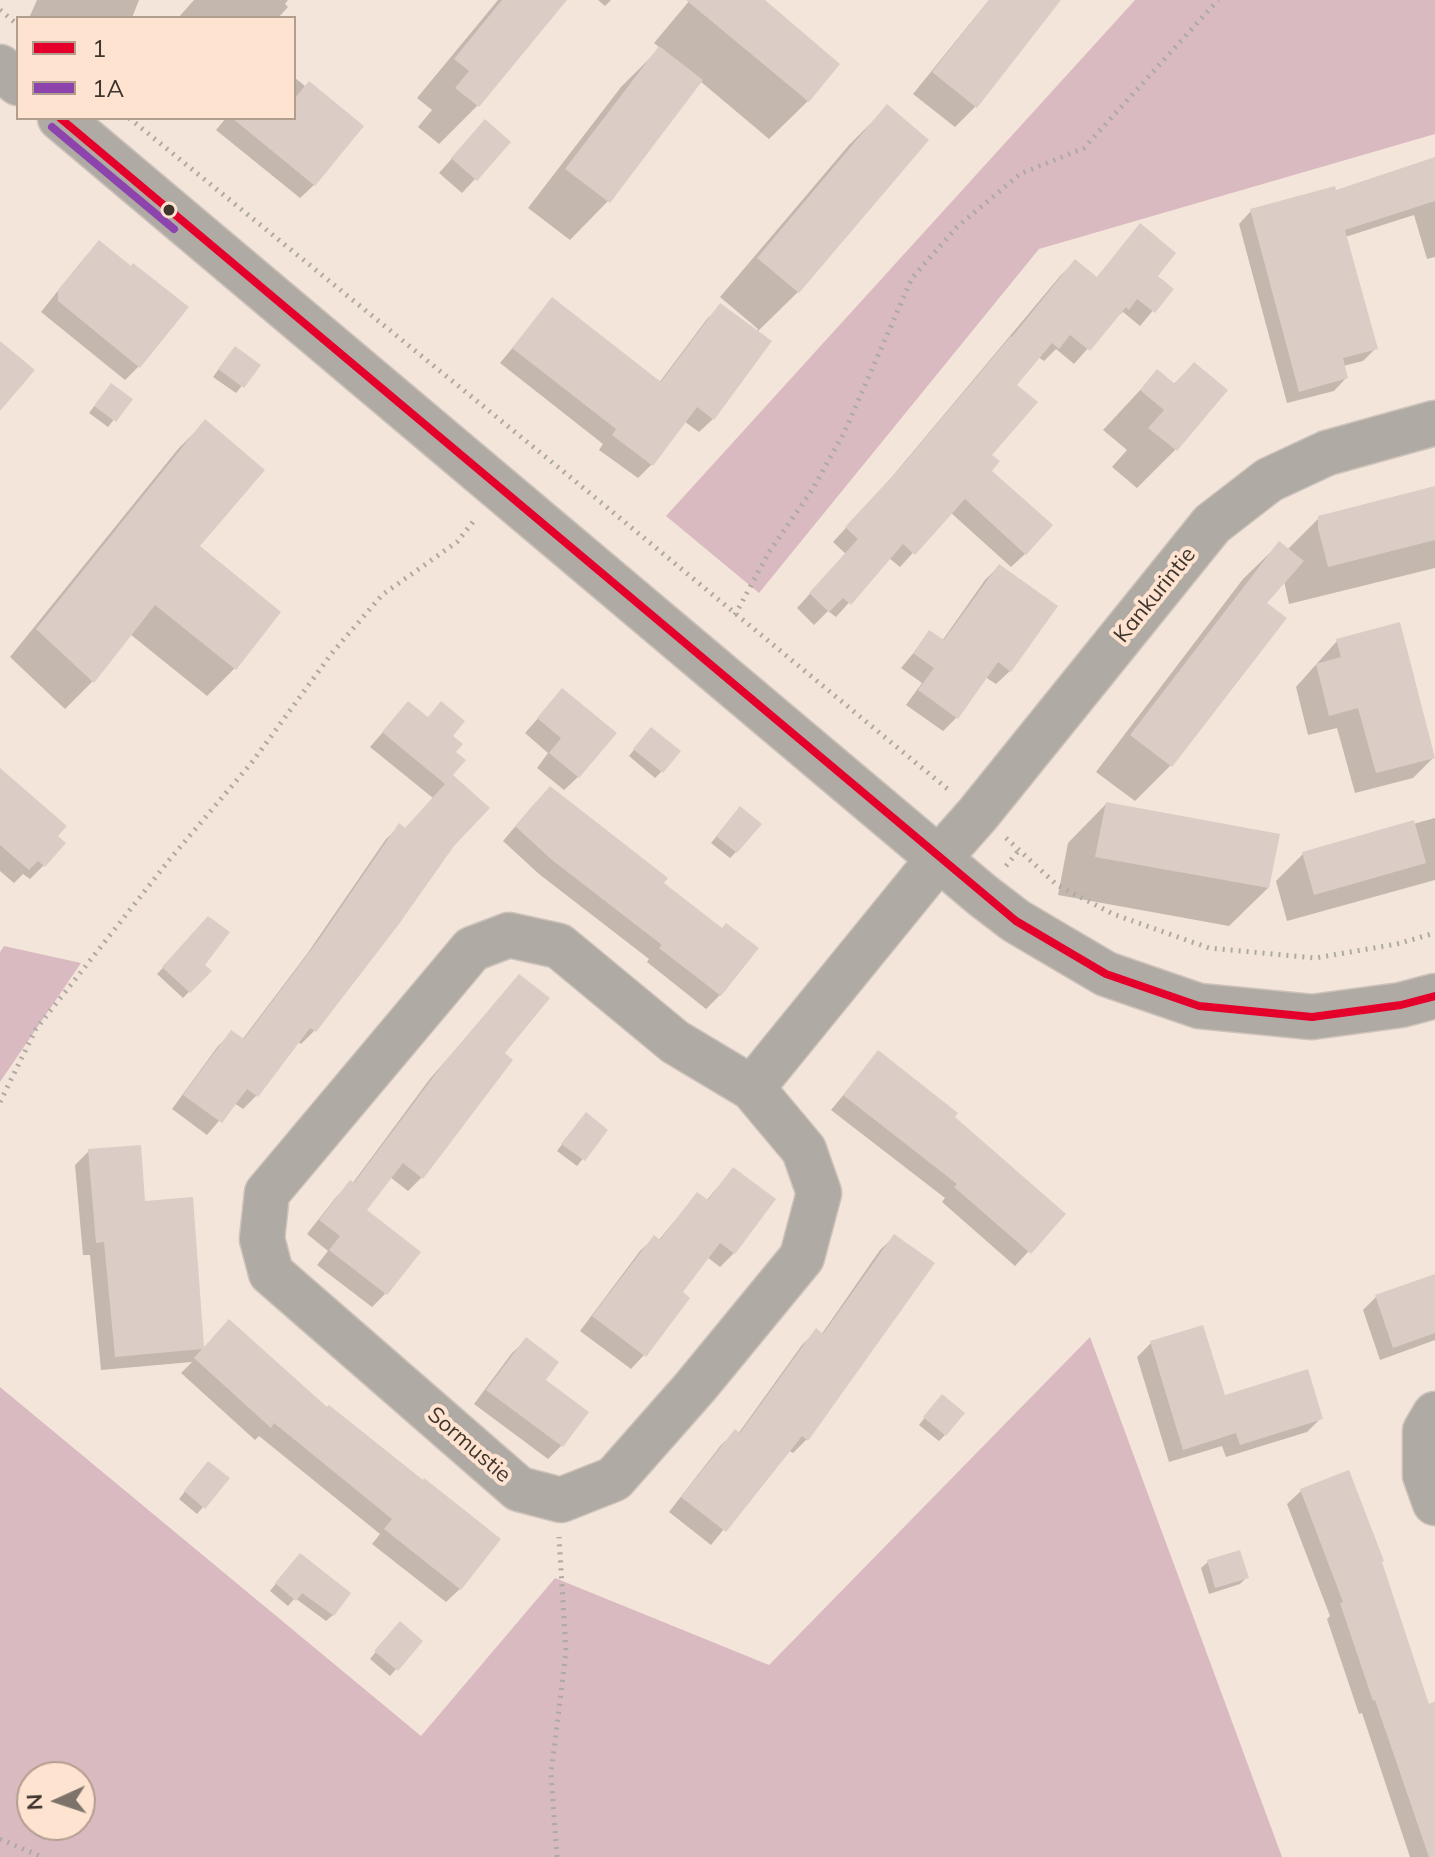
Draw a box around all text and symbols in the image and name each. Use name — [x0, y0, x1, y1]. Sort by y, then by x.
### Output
legend — [16, 16, 296, 120]
text: 1 — [92, 33, 106, 63]
text: 1A — [92, 73, 124, 103]
unlabelled marker — [161, 202, 177, 218]
street label: Kankurintie — [1109, 542, 1201, 648]
street label: Sormustie — [422, 1402, 516, 1488]
north arrow — [16, 1761, 96, 1841]
text: N — [20, 1793, 48, 1811]

